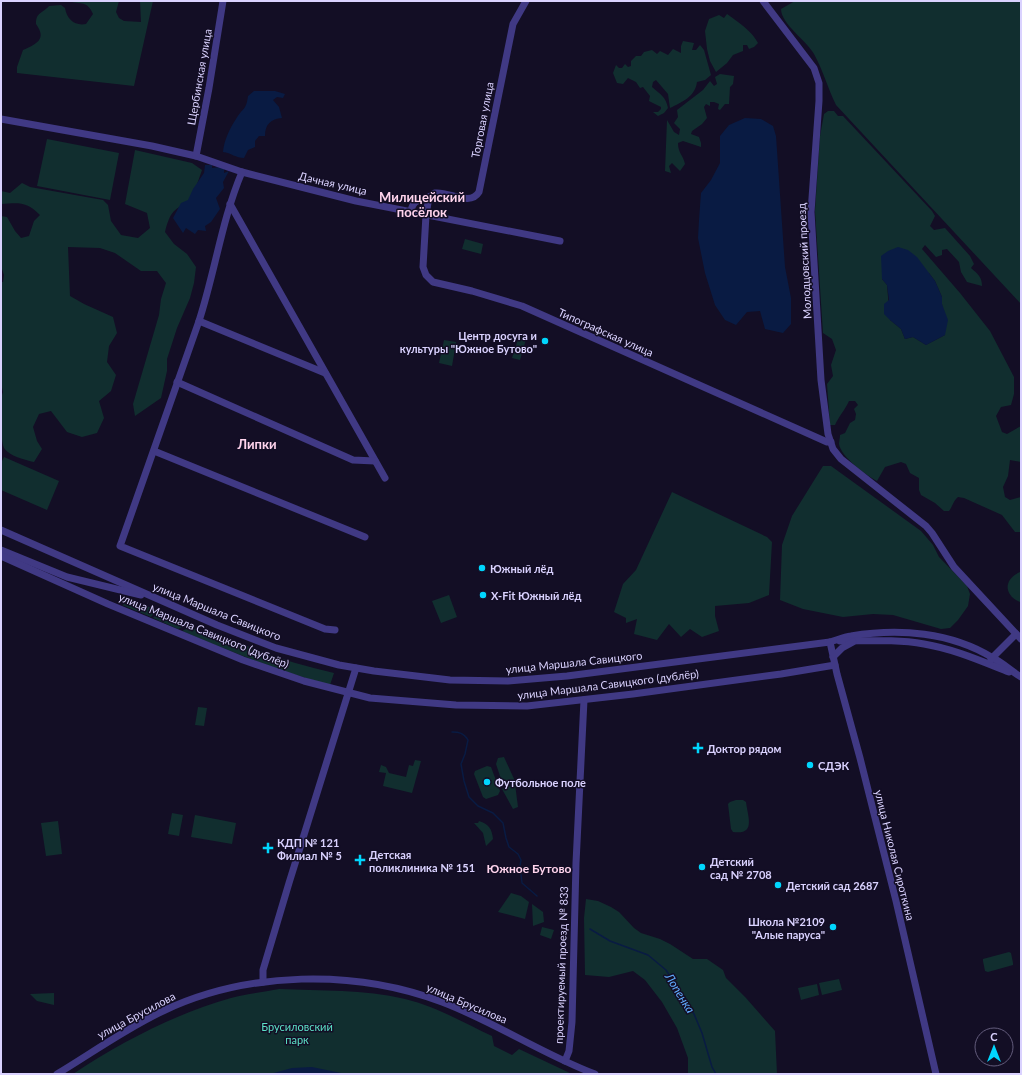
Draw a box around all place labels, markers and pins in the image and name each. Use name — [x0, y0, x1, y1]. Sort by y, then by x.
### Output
place label: Центр досуга и культуры "Южное Бутово" — [400, 329, 537, 355]
marker: Центр досуга и культуры "Южное Бутово" — [540, 336, 550, 346]
place label: Южный лёд — [490, 562, 553, 575]
marker: Южный лёд — [477, 563, 487, 573]
place label: X-Fit Южный лёд — [491, 589, 581, 602]
marker: X-Fit Южный лёд — [478, 590, 488, 600]
marker: Доктор рядом — [692, 742, 704, 754]
place label: Доктор рядом — [707, 742, 782, 755]
place label: СДЭК — [818, 759, 850, 772]
marker: СДЭК — [805, 760, 815, 770]
place label: Футбольное поле — [495, 776, 586, 789]
marker: Футбольное поле — [482, 777, 492, 787]
place label: КДП № 121 Филиал № 5 — [277, 836, 342, 862]
marker: КДП № 121 Филиал № 5 — [262, 842, 274, 854]
place label: Детская поликлиника № 151 — [369, 848, 475, 874]
marker: Детская поликлиника № 151 — [354, 854, 366, 866]
place label: Детский сад № 2708 — [710, 855, 772, 881]
marker: Детский сад № 2708 — [697, 862, 707, 872]
place label: Детский сад 2687 — [786, 879, 879, 892]
marker: Детский сад 2687 — [773, 880, 783, 890]
place label: Школа №2109 "Алые паруса" — [748, 915, 825, 941]
marker: Школа №2109 "Алые паруса" — [828, 922, 838, 932]

